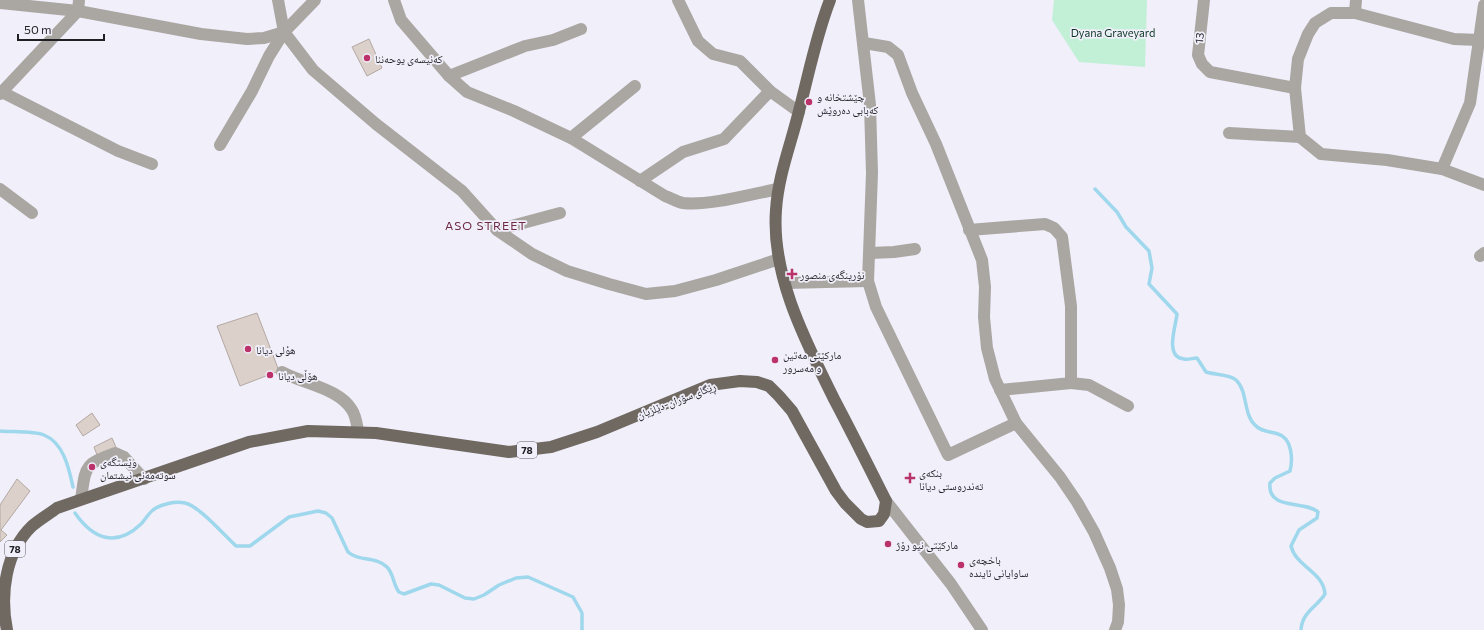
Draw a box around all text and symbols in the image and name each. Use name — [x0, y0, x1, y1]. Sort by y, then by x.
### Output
scale bar — [18, 16, 104, 42]
text: 50 m — [24, 22, 52, 36]
park label: Dyana Graveyard — [1071, 26, 1155, 39]
street label: 13 — [1192, 32, 1206, 44]
place label: کەنیسەی یوحەننا — [375, 52, 443, 66]
marker: کەنیسەی یوحەننا — [362, 53, 372, 63]
place label: چێشتخانە و کەبابی دەروێش — [817, 90, 879, 117]
marker: چێشتخانە و کەبابی دەروێش — [804, 97, 814, 107]
district label: ASO STREET — [445, 218, 527, 232]
place label: نۆرینگه‌ی منصور — [799, 268, 865, 282]
marker: نۆرینگه‌ی منصور — [787, 269, 797, 279]
place label: هؤلى ديانا — [256, 343, 296, 357]
marker: هؤلى ديانا — [243, 344, 253, 354]
place label: مارکێتی مەتین و مەسرور — [782, 348, 841, 374]
marker: مارکێتی مەتین و مەسرور — [770, 355, 780, 365]
place label: هۆڵی دیانا — [278, 369, 318, 383]
marker: هۆڵی دیانا — [265, 370, 275, 380]
street label: ڕێگای سۆران-دێلزیان — [635, 379, 719, 424]
road number: 78 — [517, 442, 537, 458]
place label: وێستگەی سوتەمەنی نیشتمان — [100, 455, 176, 482]
marker: وێستگەی سوتەمەنی نیشتمان — [87, 462, 97, 472]
place label: بنکەی تەندروستی دیانا — [919, 466, 984, 493]
marker: بنکەی تەندروستی دیانا — [904, 472, 916, 484]
place label: مارکێتی نیو رۆژ — [895, 538, 958, 552]
marker: مارکێتی نیو رۆژ — [883, 539, 893, 549]
road number: 78 — [5, 541, 25, 557]
place label: باخچەی ساوایانی ئایندە — [969, 553, 1029, 580]
marker: باخچەی ساوایانی ئایندە — [956, 560, 966, 570]

